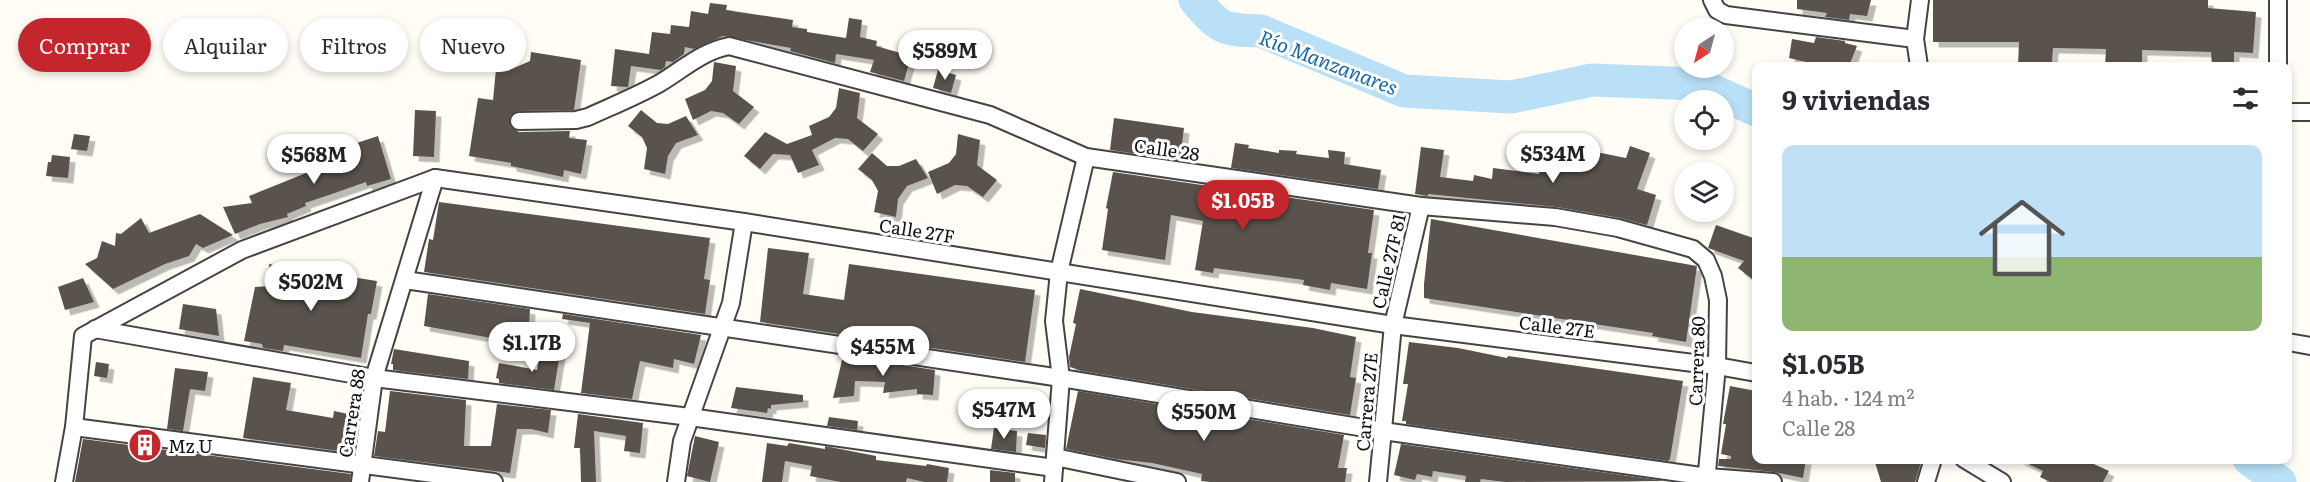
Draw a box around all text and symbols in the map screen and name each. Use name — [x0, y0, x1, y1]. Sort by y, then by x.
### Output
chip: Comprar — [18, 18, 151, 72]
chip: Alquilar — [163, 18, 288, 72]
chip: Filtros — [300, 18, 408, 72]
chip: Nuevo — [420, 18, 526, 72]
north arrow — [1674, 18, 1734, 78]
map controls — [1674, 18, 1734, 222]
water label: Río Manzanares — [1255, 21, 1403, 101]
pin: $589M — [903, 30, 987, 81]
text: $589M — [912, 34, 978, 64]
text: 9 viviendas — [1782, 79, 1930, 118]
icon: filters — [2229, 82, 2262, 115]
button: locate — [1674, 90, 1734, 150]
street label: Calle 28 — [1132, 131, 1202, 167]
pin: $534M — [1511, 133, 1595, 184]
pin: $568M — [272, 134, 356, 185]
text: $534M — [1520, 137, 1586, 167]
text: $568M — [281, 138, 347, 168]
button: layers — [1674, 162, 1734, 222]
pin: $1.05B — [1194, 180, 1292, 231]
text: $1.05B — [1211, 184, 1275, 214]
icon: home — [1968, 184, 2076, 292]
street label: Calle 27F — [877, 211, 957, 249]
street label: Calle 27F 81 — [1364, 211, 1412, 311]
pin: $502M — [269, 261, 353, 312]
text: $502M — [278, 265, 344, 295]
street label: Calle 27E — [1517, 308, 1597, 344]
street label: Carrera 80 — [1681, 316, 1711, 406]
pin: $1.17B — [483, 322, 581, 373]
text: $1.17B — [502, 326, 562, 356]
pin: $455M — [841, 326, 925, 377]
text: $455M — [850, 330, 916, 360]
text: $1.05B — [1782, 343, 1865, 382]
street label: Carrera 27E — [1348, 351, 1384, 453]
street label: Carrera 88 — [331, 367, 371, 459]
text: 4 hab. · 124 m² — [1782, 382, 1914, 412]
pin: $547M — [962, 389, 1046, 440]
pin: $550M — [1162, 391, 1246, 442]
text: $547M — [972, 393, 1036, 423]
text: $550M — [1171, 395, 1237, 425]
text: Calle 28 — [1782, 412, 1855, 442]
building icon: Mz U — [127, 427, 163, 463]
place label: Mz U — [168, 432, 213, 459]

